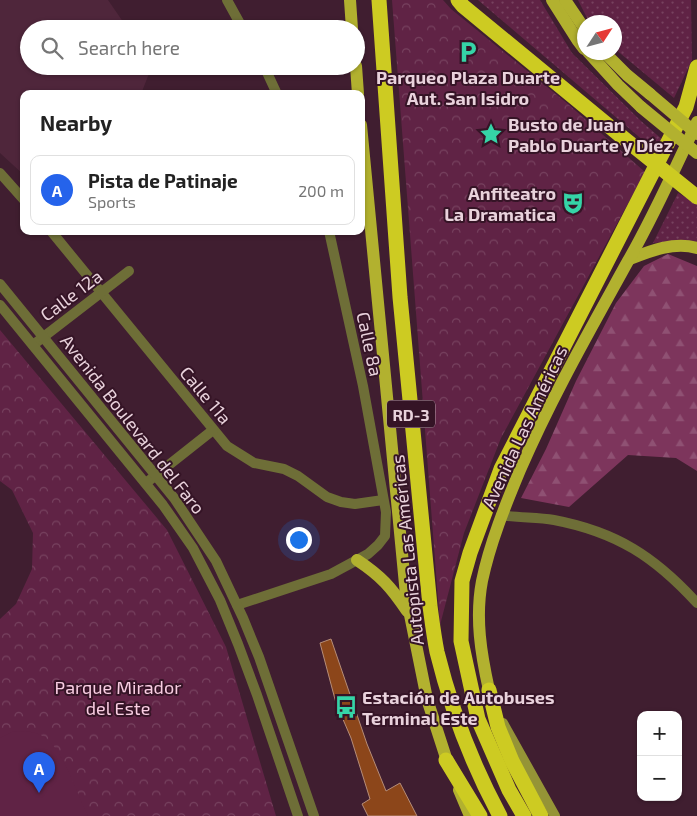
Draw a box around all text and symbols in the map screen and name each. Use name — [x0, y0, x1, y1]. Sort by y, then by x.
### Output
north arrow — [577, 15, 622, 60]
search box — [20, 20, 365, 75]
icon: search — [38, 34, 66, 62]
text: Search here — [78, 36, 180, 59]
parking icon: Parqueo Plaza Duarte Aut. San Isidro — [455, 39, 481, 65]
place label: Parqueo Plaza Duarte Aut. San Isidro — [376, 66, 560, 109]
text: Nearby — [40, 110, 112, 135]
place label: Busto de Juan Pablo Duarte y Díez — [508, 113, 673, 156]
place icon: Busto de Juan Pablo Duarte y Díez — [478, 121, 504, 147]
text: Pista de Patinaje — [88, 169, 238, 192]
text: A — [52, 181, 62, 200]
text: 200 m — [298, 181, 344, 200]
place label: Anfiteatro La Dramatica — [444, 182, 556, 225]
theatre icon: Anfiteatro La Dramatica — [560, 190, 586, 216]
text: Sports — [88, 192, 136, 211]
street label: Calle 12a — [36, 265, 106, 325]
street label: Calle 8a — [352, 310, 388, 378]
street label: Avenida Boulevard del Faro — [56, 330, 210, 518]
street label: Avenida Las Américas — [477, 342, 571, 512]
street label: Calle 11a — [175, 362, 237, 428]
road number: RD-3 — [387, 400, 435, 428]
street label: Autopista Las Américas — [386, 454, 428, 646]
your location — [286, 527, 312, 553]
park label: Parque Mirador del Este — [55, 676, 181, 719]
place label: Estación de Autobuses Terminal Este — [362, 686, 554, 729]
bus stop icon: Estación de Autobuses Terminal Este — [333, 694, 359, 720]
map controls — [637, 711, 682, 801]
button: + — [637, 711, 682, 756]
pin: A — [23, 752, 55, 793]
button: − — [637, 756, 682, 801]

